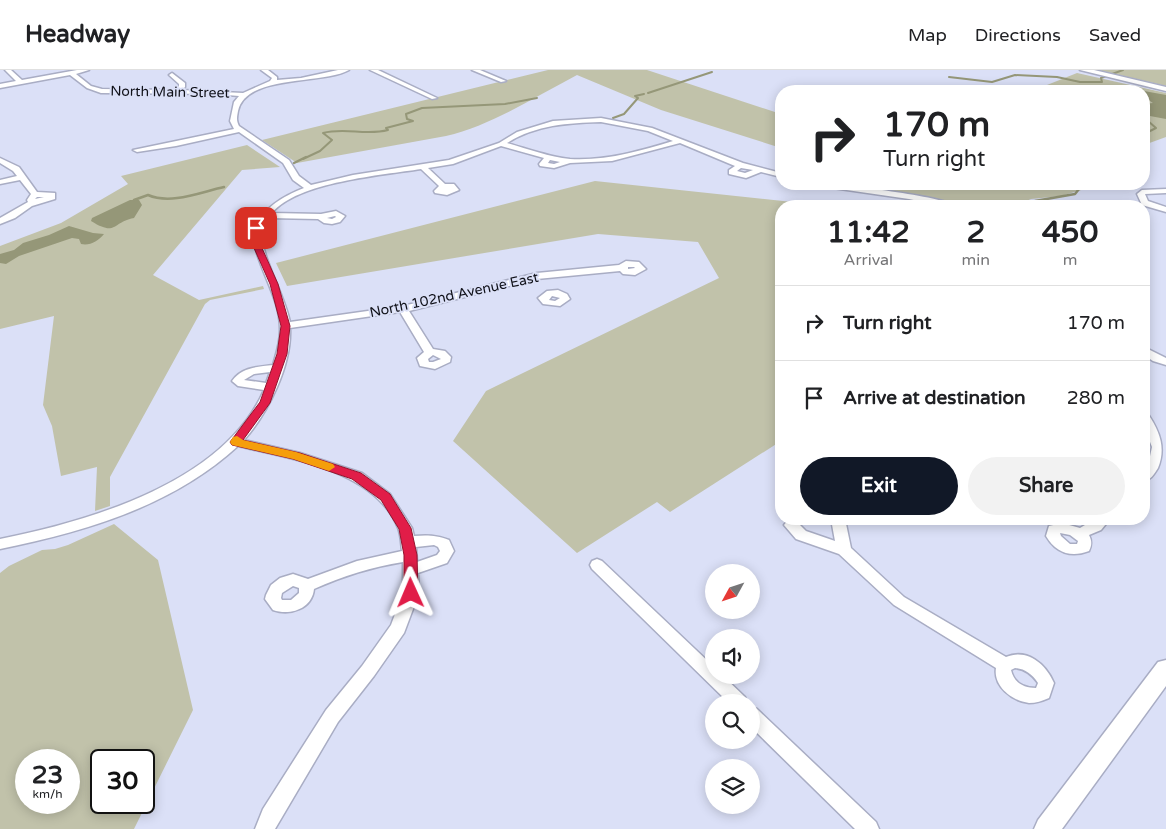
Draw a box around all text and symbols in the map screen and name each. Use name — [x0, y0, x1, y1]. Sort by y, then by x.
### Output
text: Headway — [25, 20, 130, 49]
text: Map — [908, 24, 947, 46]
text: Directions — [975, 24, 1061, 46]
text: Saved — [1089, 24, 1141, 46]
street label: North Main Street — [110, 82, 231, 102]
text: 170 m — [883, 104, 990, 146]
icon: right — [800, 105, 865, 170]
text: Turn right — [883, 146, 985, 172]
pin — [235, 207, 277, 249]
icon: arrive — [242, 214, 270, 242]
text: 11:42 — [827, 214, 910, 251]
text: 2 — [966, 214, 985, 251]
text: 450 — [1042, 214, 1098, 251]
text: Arrival — [844, 250, 893, 270]
text: min — [962, 250, 990, 270]
text: m — [1063, 250, 1077, 270]
street label: North 102nd Avenue East — [368, 269, 541, 321]
icon: right — [800, 309, 828, 337]
text: Turn right — [843, 312, 931, 334]
text: 170 m — [1067, 312, 1125, 334]
icon: arrive — [800, 384, 828, 412]
text: Arrive at destination — [843, 387, 1026, 409]
text: 280 m — [1067, 387, 1125, 409]
button: Exit — [800, 457, 958, 515]
button: Share — [968, 457, 1125, 515]
north arrow — [705, 564, 760, 619]
map controls — [705, 564, 760, 814]
position arrow — [384, 566, 436, 618]
button: sound — [705, 629, 760, 684]
button: search — [705, 694, 760, 749]
speed limit sign: 30 — [90, 749, 155, 814]
button: layers — [705, 759, 760, 814]
text: 23 — [32, 760, 63, 790]
text: km/h — [32, 787, 63, 801]

